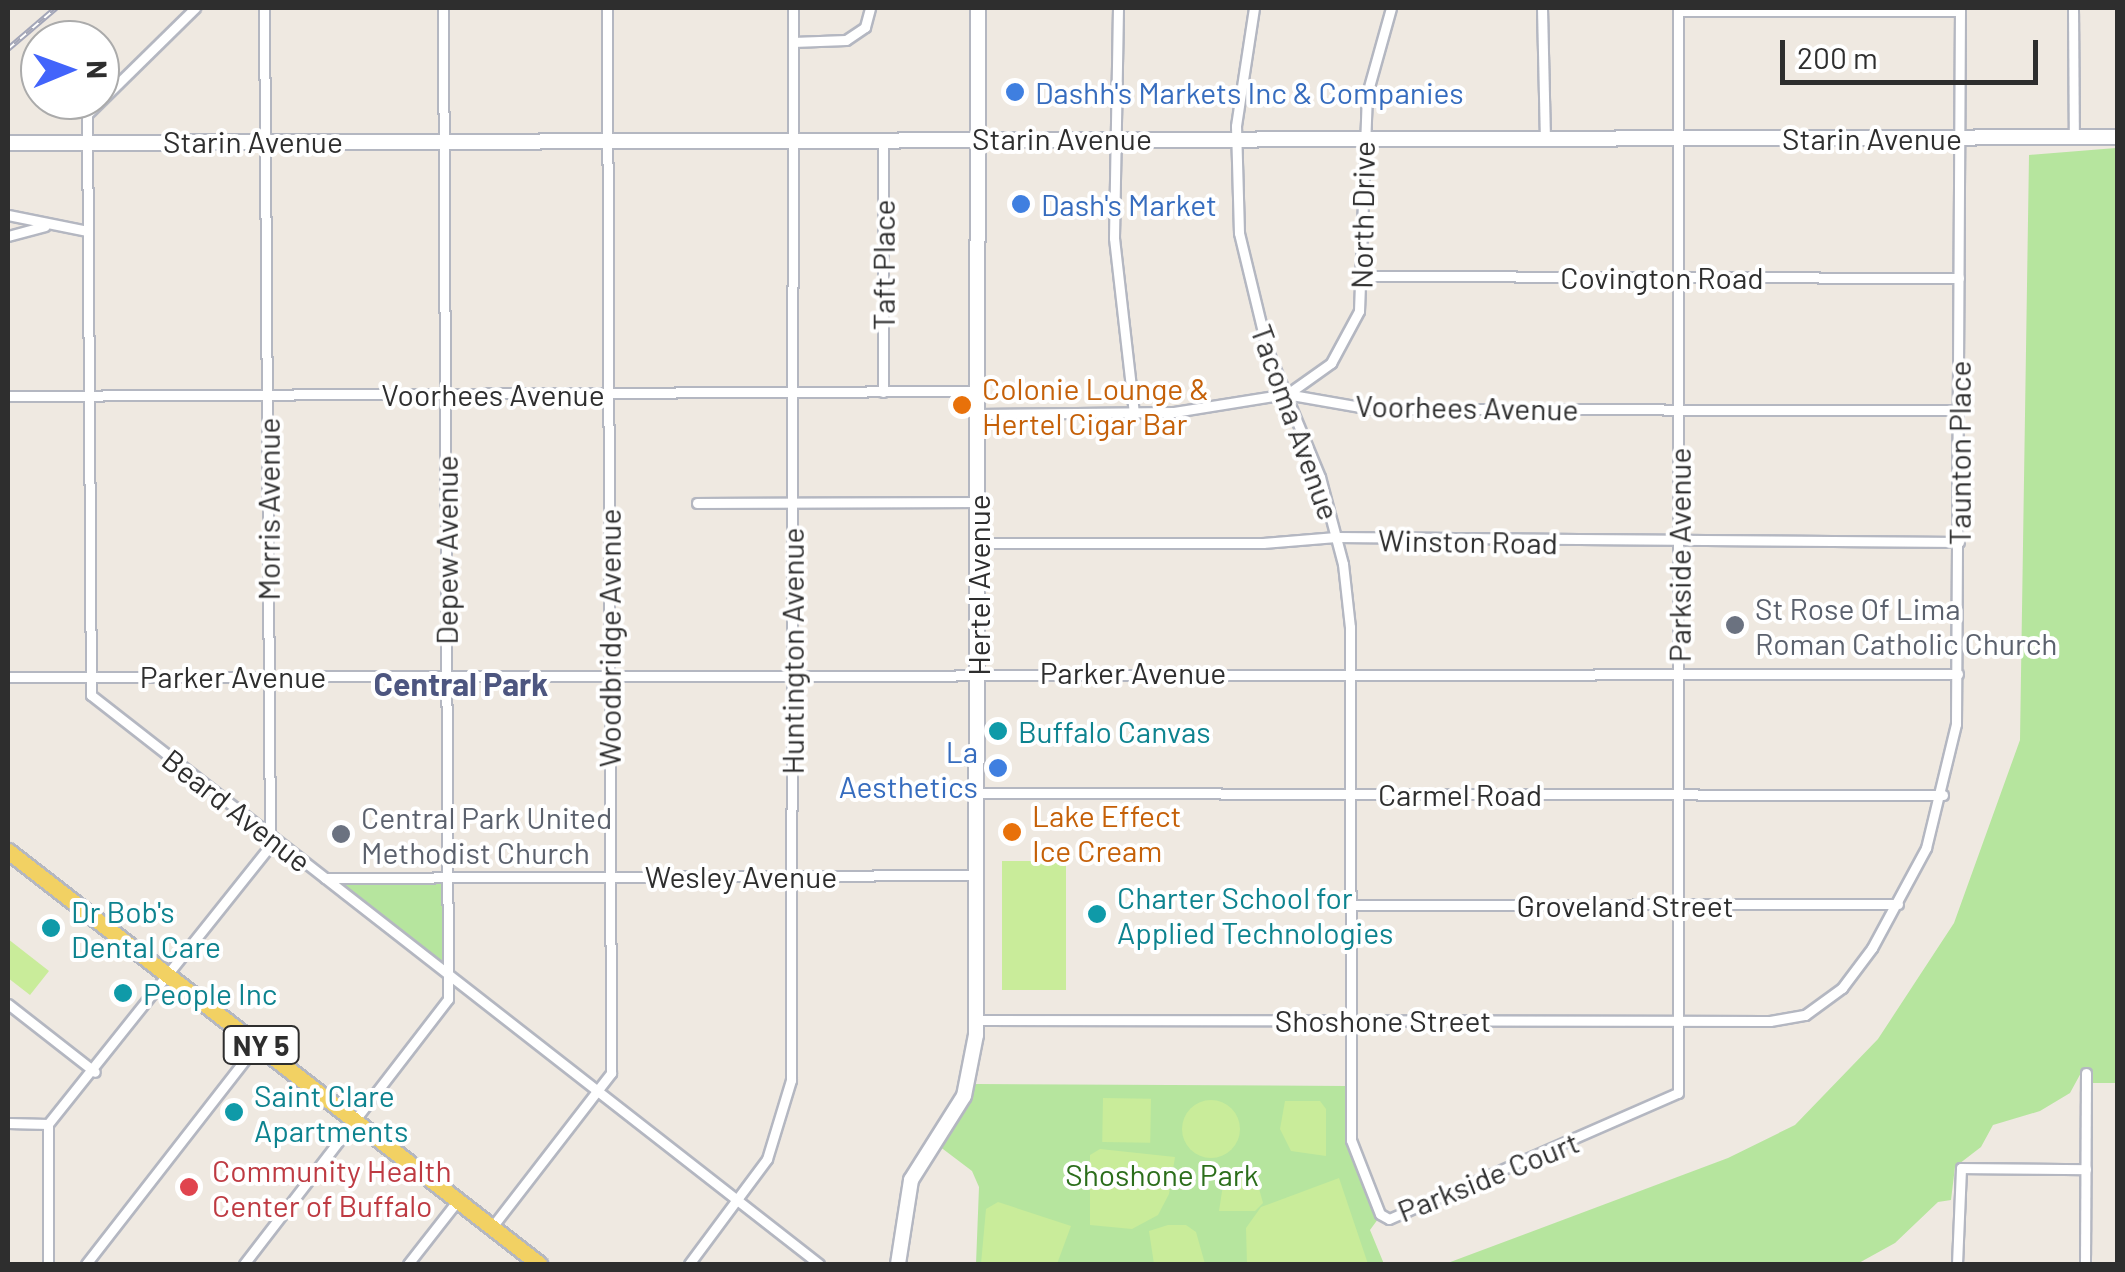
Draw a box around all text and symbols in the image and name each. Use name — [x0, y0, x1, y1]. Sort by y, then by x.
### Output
north arrow — [20, 20, 120, 120]
scale bar — [1785, 20, 2042, 82]
text: 200 m — [1797, 39, 1878, 75]
text: N — [81, 60, 115, 79]
place label: Dashh's Markets Inc & Companies — [1035, 74, 1464, 110]
marker: Dashh's Markets Inc & Companies — [1004, 81, 1026, 103]
street label: Starin Avenue — [972, 120, 1152, 156]
street label: Starin Avenue — [1782, 120, 1962, 156]
street label: Starin Avenue — [163, 123, 343, 159]
street label: North Drive — [1343, 141, 1381, 289]
place label: Dash's Market — [1041, 186, 1217, 222]
marker: Dash's Market — [1010, 193, 1032, 215]
street label: Taft Place — [865, 200, 901, 330]
street label: Covington Road — [1560, 259, 1764, 295]
street label: Tacoma Avenue — [1244, 319, 1348, 525]
street label: Taunton Place — [1941, 361, 1977, 545]
place label: Colonie Lounge & Hertel Cigar Bar — [982, 370, 1209, 440]
street label: Voorhees Avenue — [381, 376, 605, 412]
street label: Voorhees Avenue — [1355, 387, 1579, 427]
marker: Colonie Lounge & Hertel Cigar Bar — [951, 394, 973, 416]
street label: Morris Avenue — [250, 417, 286, 601]
street label: Parkside Avenue — [1661, 448, 1697, 662]
street label: Depew Avenue — [428, 455, 464, 645]
street label: Hertel Avenue — [960, 494, 996, 676]
street label: Woodbridge Avenue — [591, 509, 627, 767]
street label: Winston Road — [1378, 521, 1558, 561]
street label: Huntington Avenue — [774, 528, 810, 774]
place label: St Rose Of Lima Roman Catholic Church — [1755, 590, 2058, 660]
marker: St Rose Of Lima Roman Catholic Church — [1724, 614, 1746, 636]
street label: Parker Avenue — [1040, 654, 1226, 690]
street label: Parker Avenue — [140, 658, 326, 694]
district label: Central Park — [374, 664, 548, 702]
place label: Buffalo Canvas — [1018, 713, 1211, 749]
marker: Buffalo Canvas — [987, 720, 1009, 742]
place label: La Aesthetics — [839, 733, 978, 804]
street label: Beard Avenue — [156, 741, 318, 879]
marker: La Aesthetics — [987, 757, 1009, 779]
street label: Carmel Road — [1378, 776, 1542, 812]
place label: Lake Effect Ice Cream — [1032, 797, 1181, 868]
place label: Central Park United Methodist Church — [361, 799, 612, 870]
marker: Lake Effect Ice Cream — [1001, 821, 1023, 843]
marker: Central Park United Methodist Church — [330, 823, 352, 845]
street label: Wesley Avenue — [645, 858, 837, 894]
place label: Charter School for Applied Technologies — [1117, 879, 1393, 950]
street label: Groveland Street — [1516, 887, 1734, 923]
place label: Dr Bob's Dental Care — [71, 893, 221, 964]
marker: Charter School for Applied Technologies — [1086, 903, 1108, 925]
marker: Dr Bob's Dental Care — [40, 917, 62, 939]
place label: People Inc — [143, 975, 277, 1011]
marker: People Inc — [112, 982, 134, 1004]
street label: Shoshone Street — [1275, 1002, 1491, 1038]
road number: NY 5 — [221, 1022, 301, 1068]
place label: Saint Clare Apartments — [254, 1077, 408, 1148]
marker: Saint Clare Apartments — [223, 1101, 245, 1123]
street label: Parkside Court — [1392, 1123, 1584, 1229]
place label: Community Health Center of Buffalo — [212, 1152, 452, 1222]
park label: Shoshone Park — [1065, 1156, 1259, 1192]
marker: Community Health Center of Buffalo — [176, 1174, 202, 1200]

